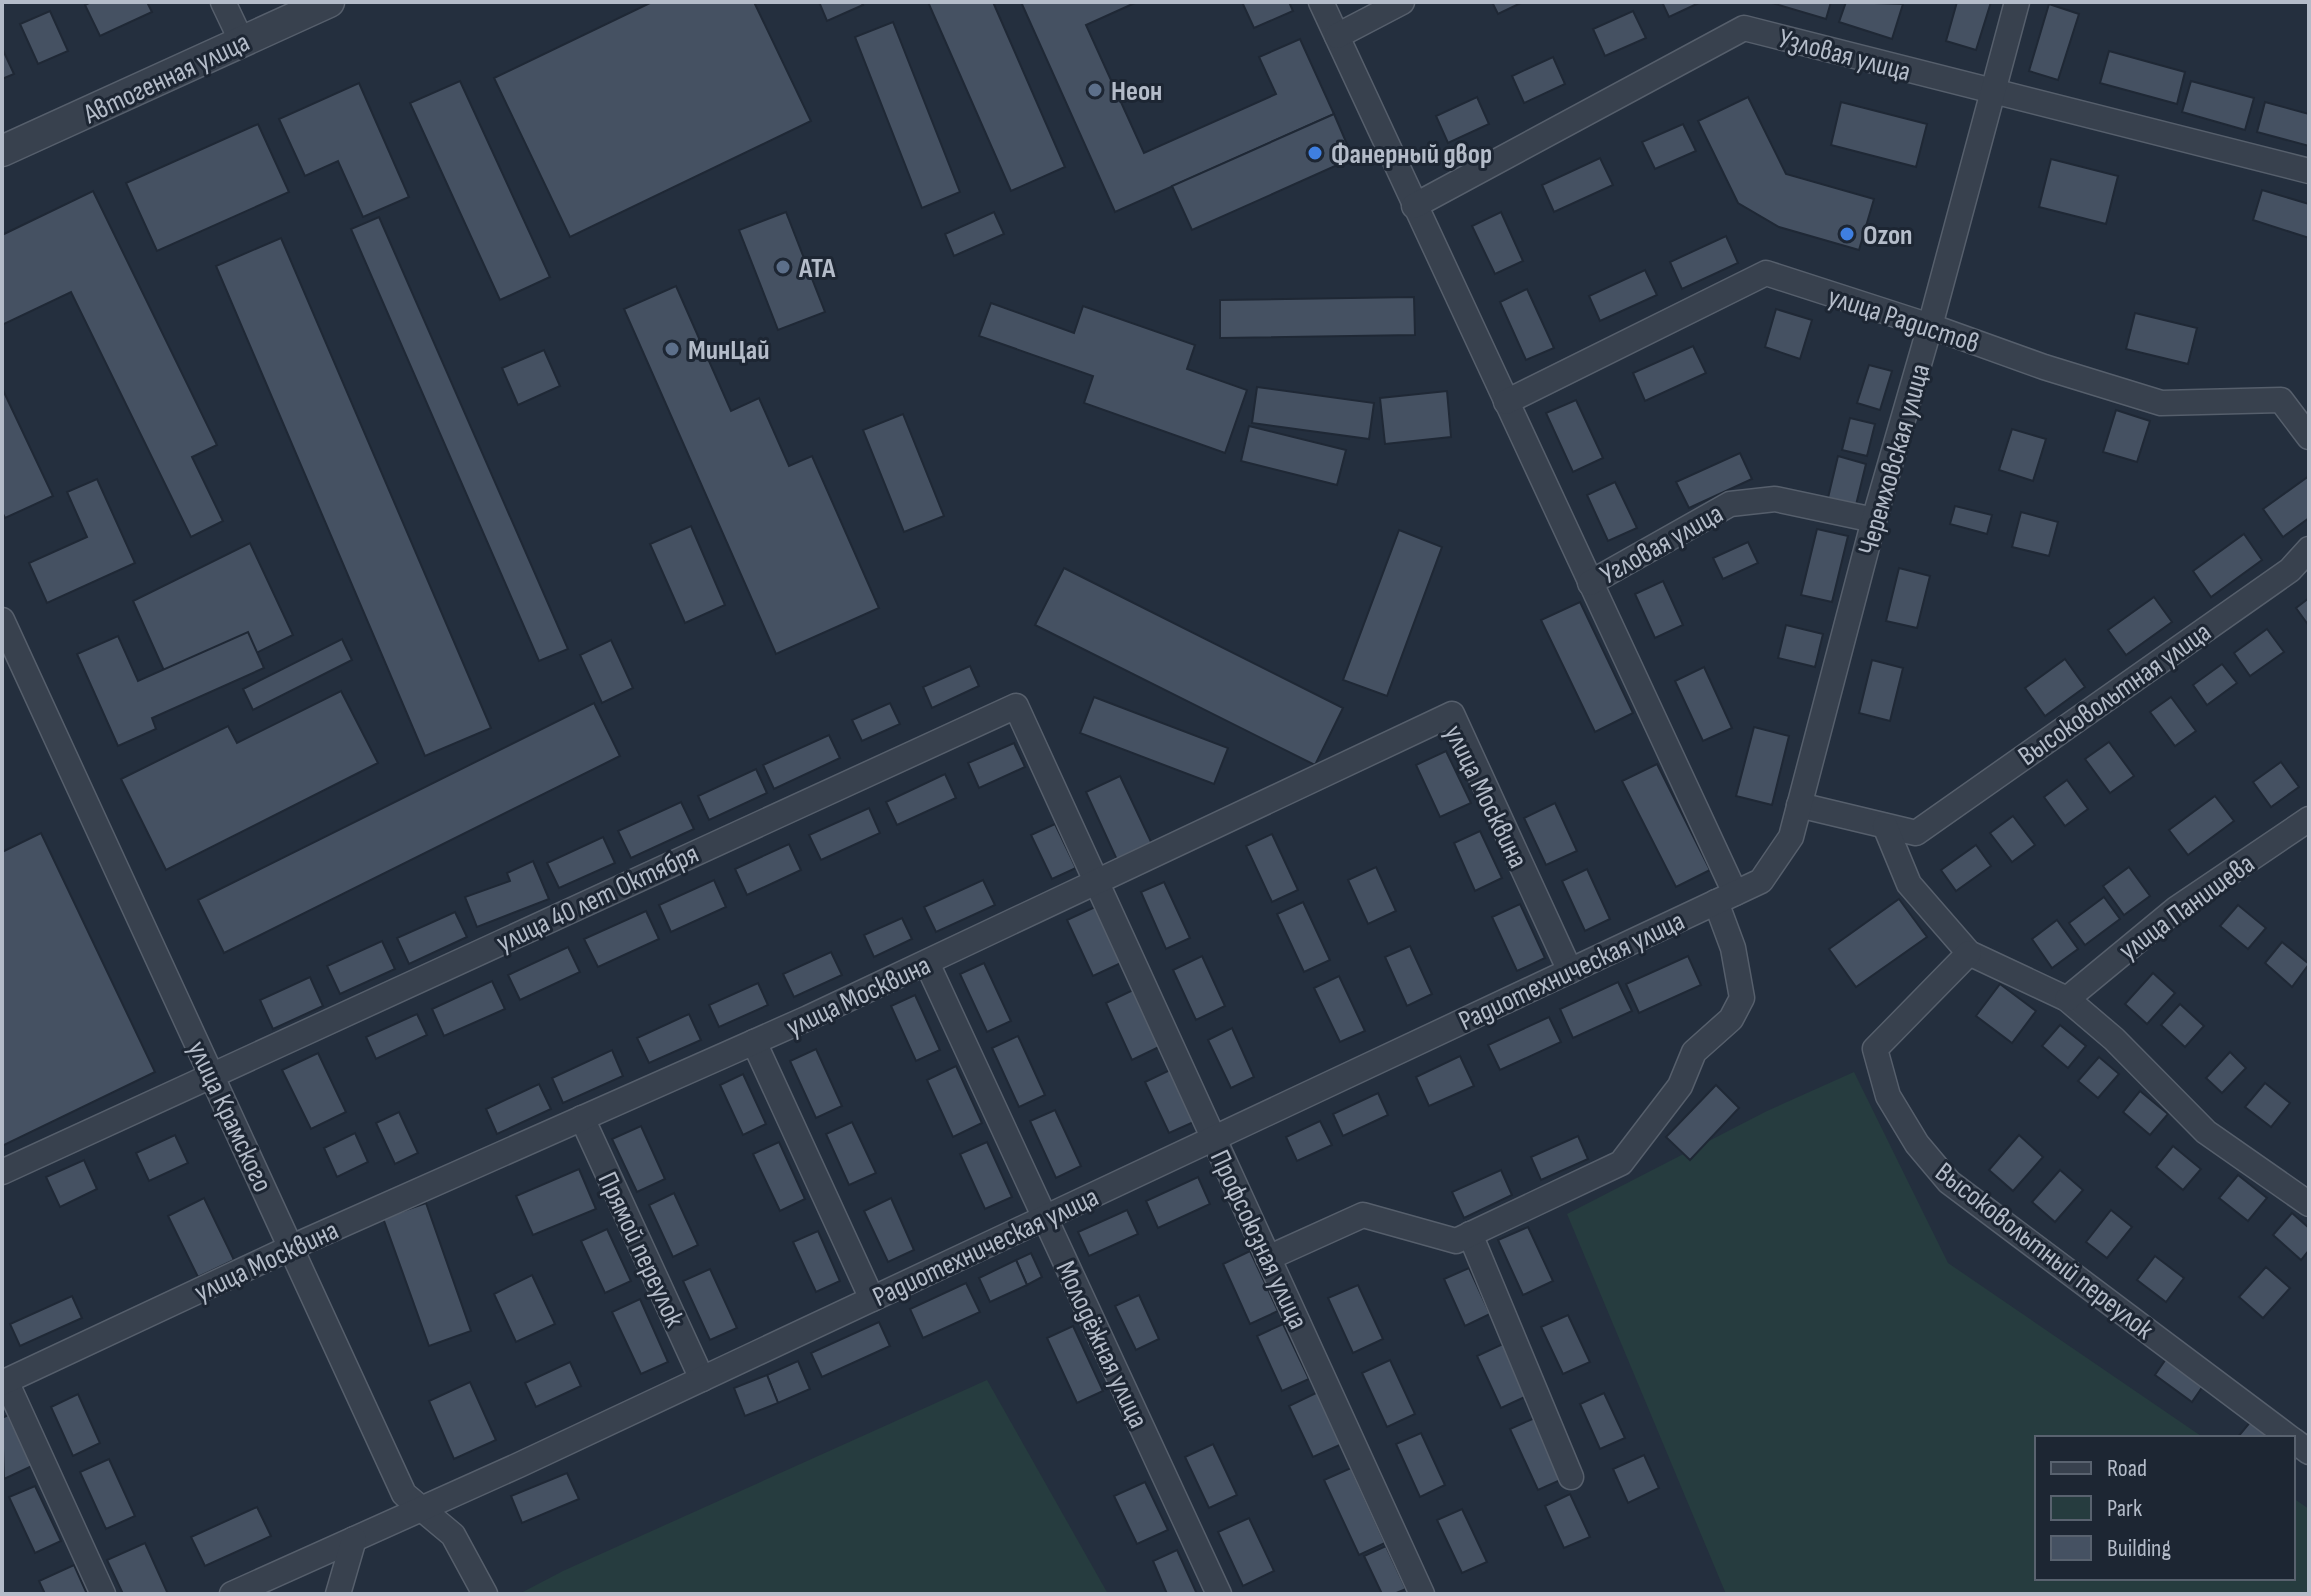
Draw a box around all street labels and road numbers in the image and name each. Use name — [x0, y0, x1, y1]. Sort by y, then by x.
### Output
street label: Узловая улица — [1775, 22, 1914, 89]
street label: Автогенная улица — [78, 26, 255, 132]
street label: улица Радистов — [1824, 280, 1983, 360]
street label: Черемховская улица — [1851, 360, 1937, 559]
street label: Угловая улица — [1595, 497, 1729, 591]
street label: Высоковольтная улица — [2012, 615, 2217, 773]
street label: улица Москвина — [1437, 720, 1534, 873]
street label: улица 40 лет Октября — [491, 837, 704, 960]
street label: улица Панишева — [2113, 847, 2261, 967]
street label: Радиотехническая улица — [1454, 905, 1690, 1038]
street label: улица Москвина — [781, 949, 936, 1044]
street label: улица Крамского — [180, 1036, 279, 1197]
street label: Профсоюзная улица — [1203, 1145, 1314, 1334]
street label: Высоковольтный переулок — [1929, 1156, 2160, 1347]
street label: Прямой переулок — [590, 1167, 691, 1333]
street label: Радиотехническая улица — [868, 1181, 1104, 1314]
street label: улица Москвина — [189, 1214, 344, 1309]
street label: Молодёжная улица — [1049, 1256, 1155, 1433]

